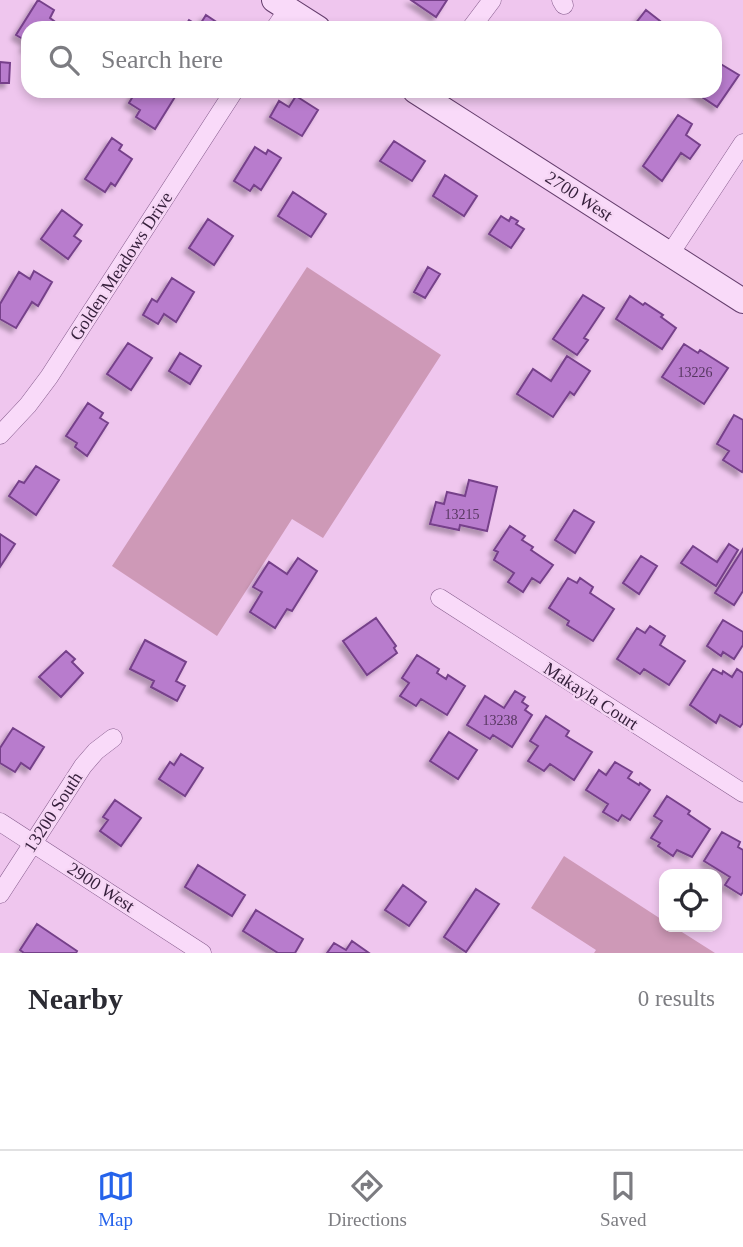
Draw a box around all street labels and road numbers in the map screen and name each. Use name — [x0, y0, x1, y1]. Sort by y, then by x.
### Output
street label: 2700 West — [542, 167, 616, 225]
street label: Golden Meadows Drive — [66, 188, 176, 344]
street label: Makayla Court — [540, 658, 642, 734]
street label: 13200 South — [20, 768, 86, 856]
street label: 2900 West — [64, 858, 138, 916]

